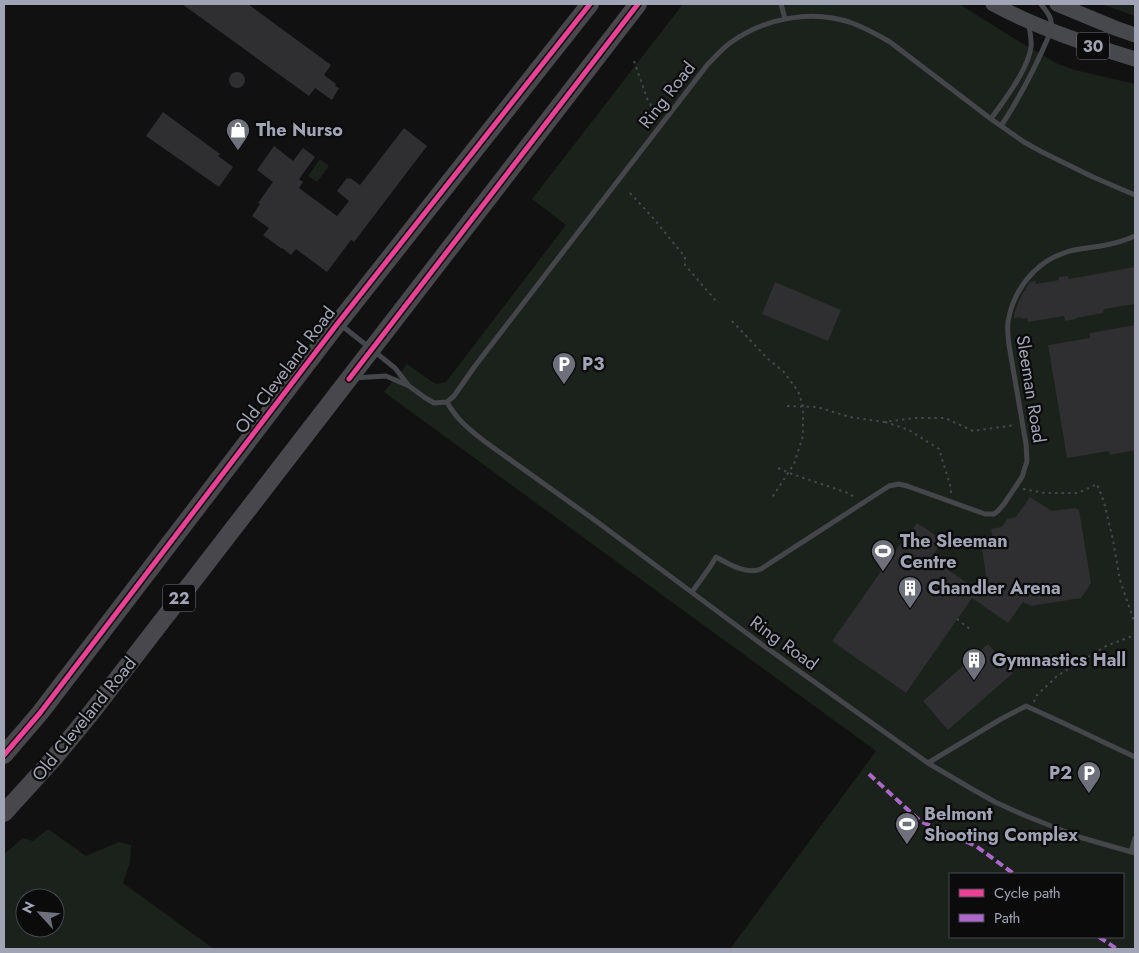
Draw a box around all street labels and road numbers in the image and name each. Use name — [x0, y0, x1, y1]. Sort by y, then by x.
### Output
road number: 30 — [1077, 32, 1109, 59]
street label: Ring Road — [633, 56, 701, 134]
street label: Old Cleveland Road — [229, 301, 341, 439]
street label: Sleeman Road — [1010, 333, 1052, 445]
road number: 22 — [163, 584, 195, 612]
street label: Ring Road — [745, 609, 823, 677]
street label: Old Cleveland Road — [26, 651, 142, 787]

